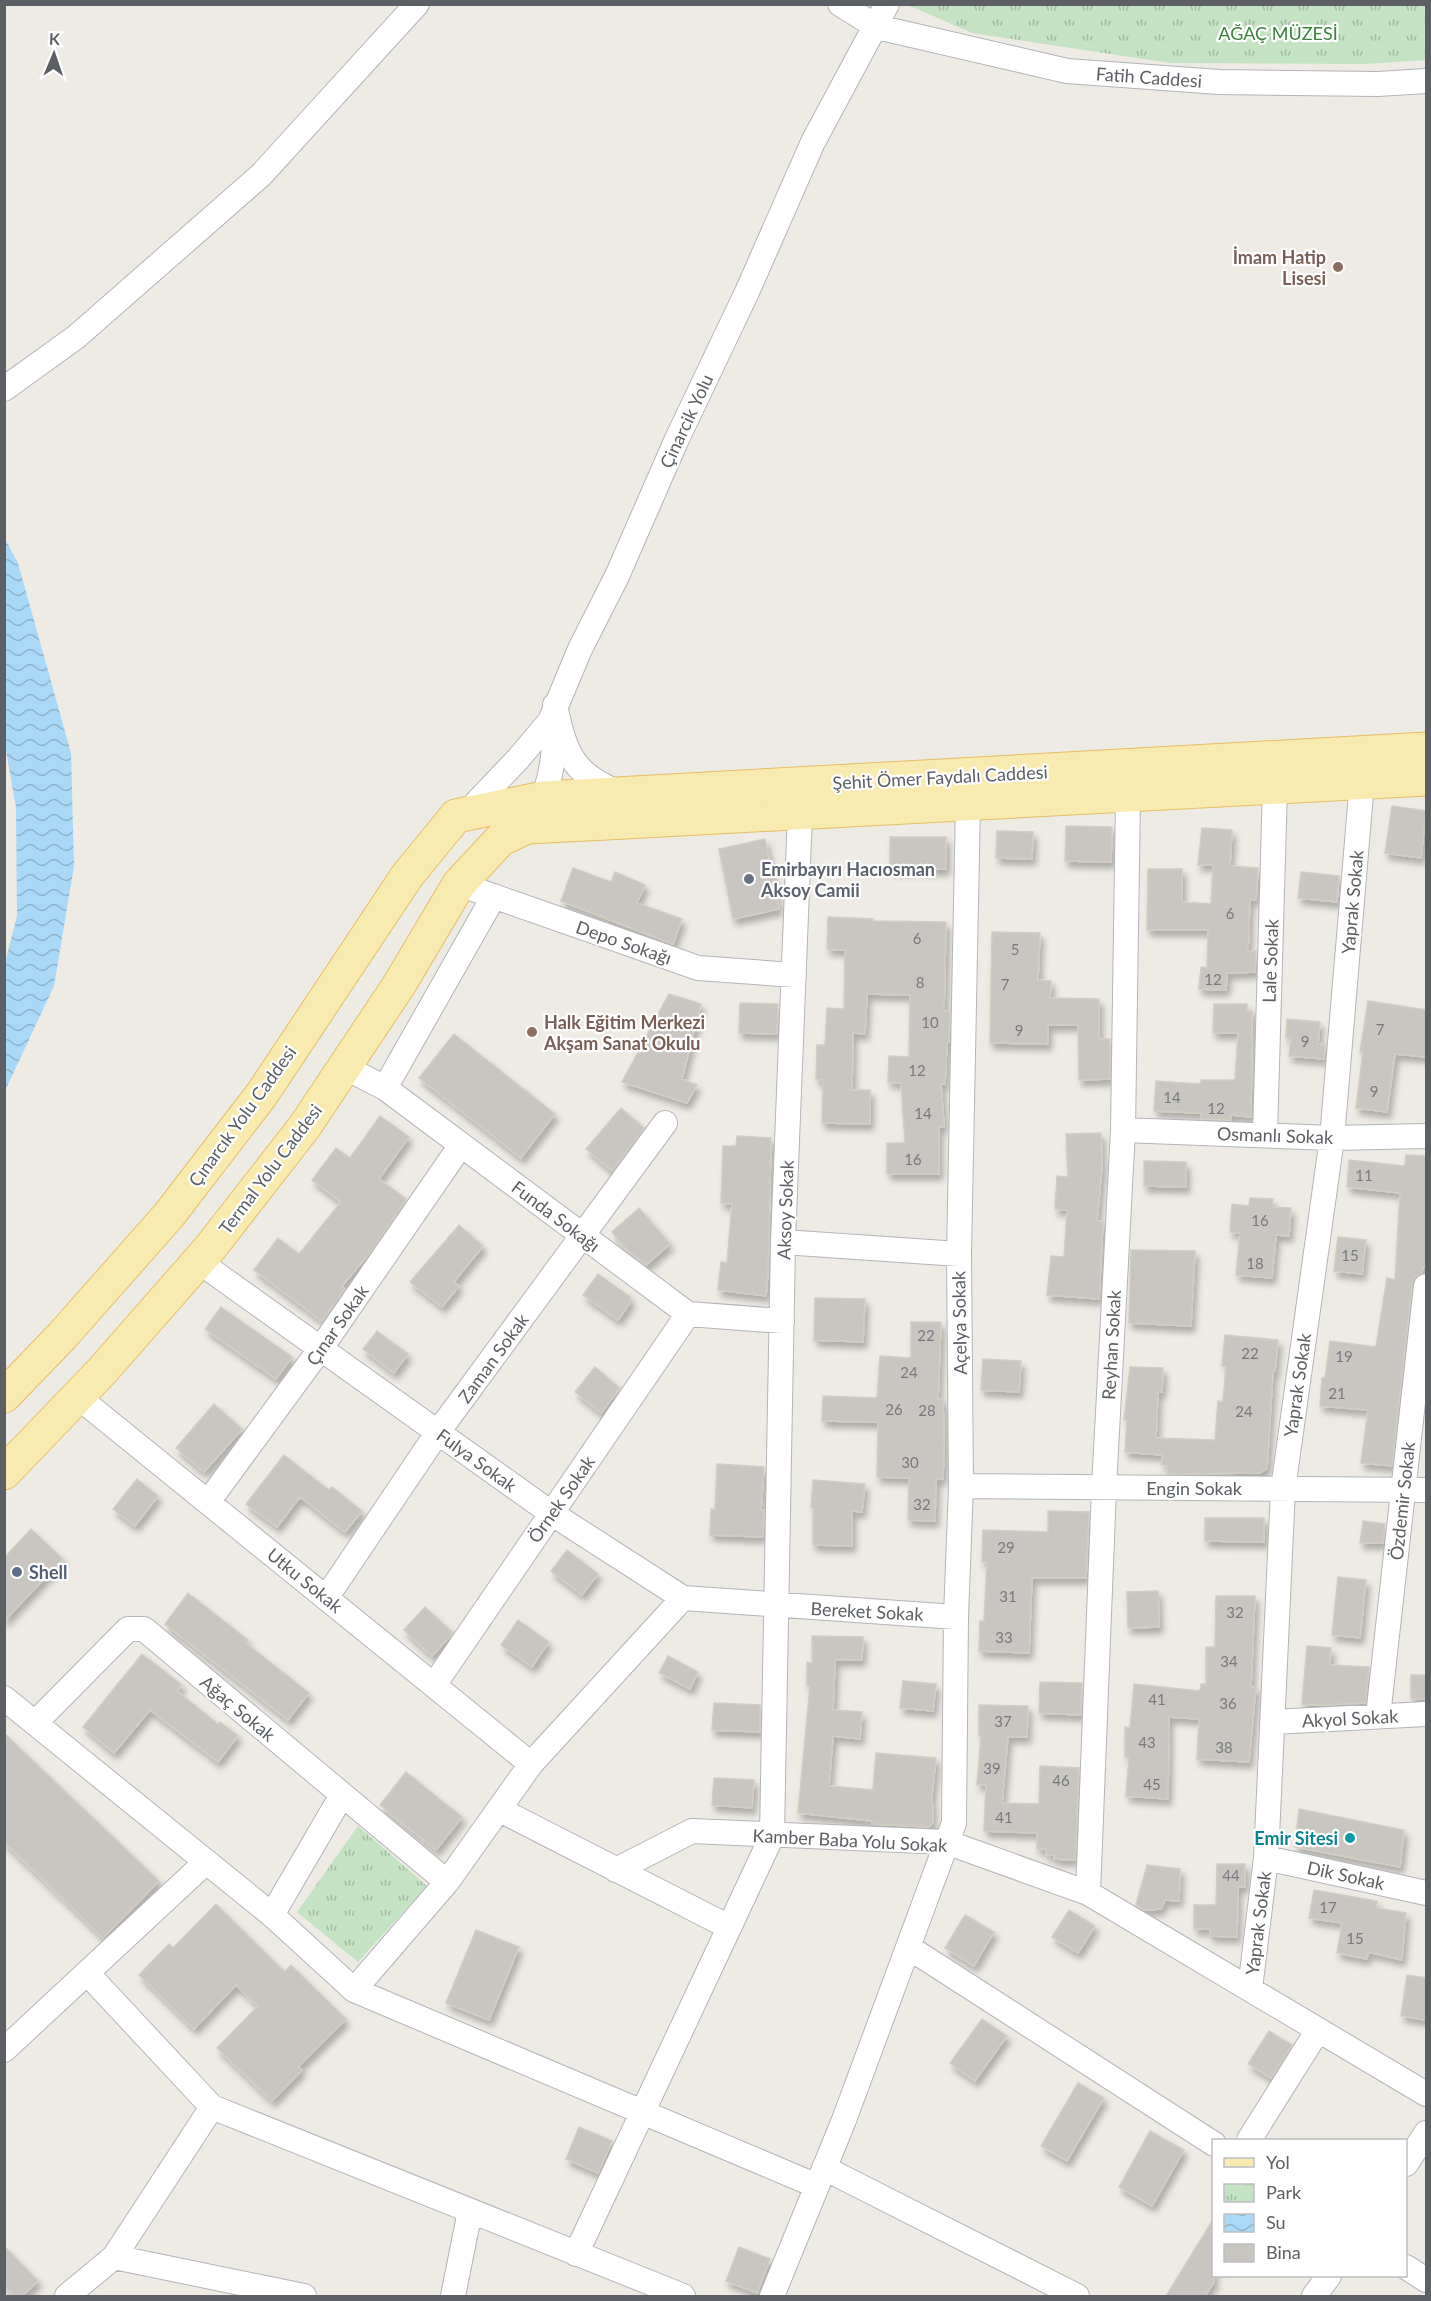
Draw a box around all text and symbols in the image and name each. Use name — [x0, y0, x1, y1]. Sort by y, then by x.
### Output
park label: AĞAÇ MÜZESİ — [1218, 22, 1338, 44]
north arrow — [24, 24, 84, 84]
text: K — [49, 29, 61, 48]
street label: Fatih Caddesi — [1095, 62, 1203, 92]
place label: İmam Hatip Lisesi — [1233, 246, 1326, 289]
marker: İmam Hatip Lisesi — [1331, 260, 1345, 274]
street label: Çinarcik Yolu — [655, 370, 717, 472]
street label: Şehit Ömer Faydalı Caddesi — [832, 760, 1048, 794]
street label: Yaprak Sokak — [1336, 848, 1368, 955]
place label: Emirbayırı Hacıosman Aksoy Camii — [760, 858, 935, 901]
marker: Emirbayırı Hacıosman Aksoy Camii — [742, 872, 756, 886]
house number: 6 — [1226, 904, 1235, 922]
street label: Depo Sokağı — [573, 915, 675, 969]
street label: Lale Sokak — [1258, 918, 1282, 1003]
house number: 6 — [913, 929, 922, 947]
house number: 5 — [1011, 940, 1019, 958]
house number: 12 — [1204, 970, 1222, 988]
house number: 8 — [916, 973, 924, 991]
house number: 7 — [1001, 975, 1010, 993]
place label: Halk Eğitim Merkezi Akşam Sanat Okulu — [543, 1011, 705, 1054]
house number: 10 — [921, 1013, 939, 1031]
house number: 7 — [1376, 1020, 1385, 1038]
house number: 9 — [1015, 1021, 1023, 1039]
marker: Halk Eğitim Merkezi Akşam Sanat Okulu — [525, 1025, 539, 1039]
house number: 9 — [1301, 1032, 1309, 1050]
street label: Çınarcık Yolu Caddesi — [184, 1041, 300, 1191]
house number: 12 — [908, 1061, 926, 1079]
house number: 9 — [1370, 1082, 1378, 1100]
house number: 14 — [1163, 1088, 1181, 1106]
street label: Termal Yolu Caddesi — [214, 1099, 326, 1239]
house number: 12 — [1207, 1099, 1225, 1117]
house number: 14 — [914, 1104, 932, 1122]
street label: Osmanlı Sokak — [1217, 1122, 1334, 1148]
house number: 16 — [904, 1150, 922, 1168]
street label: Aksoy Sokak — [772, 1159, 798, 1260]
house number: 11 — [1355, 1166, 1373, 1184]
street label: Funda Sokağı — [507, 1176, 605, 1256]
house number: 16 — [1251, 1211, 1269, 1229]
house number: 15 — [1341, 1246, 1359, 1264]
house number: 18 — [1246, 1254, 1264, 1272]
street label: Açelya Sokak — [947, 1270, 971, 1375]
street label: Çınar Sokak — [301, 1280, 373, 1369]
street label: Reyhan Sokak — [1097, 1289, 1125, 1401]
street label: Zaman Sokak — [453, 1308, 533, 1407]
house number: 22 — [917, 1326, 935, 1344]
street label: Yaprak Sokak — [1279, 1331, 1315, 1438]
house number: 22 — [1241, 1344, 1259, 1362]
house number: 19 — [1335, 1347, 1353, 1365]
house number: 24 — [900, 1363, 918, 1381]
house number: 21 — [1328, 1384, 1346, 1402]
house number: 26 — [885, 1400, 903, 1418]
house number: 28 — [918, 1401, 936, 1419]
house number: 24 — [1235, 1402, 1253, 1420]
street label: Fulya Sokak — [433, 1424, 522, 1497]
street label: Özdemir Sokak — [1385, 1440, 1419, 1561]
street label: Örnek Sokak — [523, 1451, 600, 1547]
house number: 30 — [901, 1453, 919, 1471]
street label: Engin Sokak — [1146, 1477, 1243, 1499]
house number: 32 — [913, 1495, 931, 1513]
house number: 29 — [997, 1538, 1015, 1556]
street label: Utku Sokak — [263, 1543, 348, 1618]
place label: Shell — [29, 1561, 67, 1583]
marker: Shell — [10, 1565, 24, 1579]
house number: 31 — [999, 1587, 1017, 1605]
street label: Bereket Sokak — [810, 1597, 925, 1625]
house number: 32 — [1226, 1603, 1244, 1621]
house number: 33 — [995, 1628, 1013, 1646]
house number: 34 — [1220, 1652, 1238, 1670]
street label: Ağaç Sokak — [196, 1670, 281, 1746]
house number: 41 — [1148, 1690, 1166, 1708]
house number: 36 — [1219, 1694, 1237, 1712]
street label: Akyol Sokak — [1301, 1704, 1400, 1732]
house number: 37 — [994, 1712, 1012, 1730]
house number: 43 — [1138, 1733, 1156, 1751]
house number: 38 — [1215, 1738, 1233, 1756]
house number: 39 — [983, 1759, 1001, 1777]
house number: 46 — [1052, 1771, 1070, 1789]
house number: 45 — [1143, 1775, 1161, 1793]
house number: 41 — [995, 1808, 1013, 1826]
street label: Kamber Baba Yolu Sokak — [752, 1824, 949, 1856]
place label: Emir Sitesi — [1254, 1827, 1338, 1849]
marker: Emir Sitesi — [1343, 1831, 1357, 1845]
street label: Dik Sokak — [1305, 1856, 1388, 1894]
house number: 44 — [1222, 1866, 1240, 1884]
street label: Yaprak Sokak — [1241, 1869, 1275, 1976]
house number: 17 — [1319, 1898, 1337, 1916]
house number: 15 — [1346, 1929, 1364, 1947]
legend — [1212, 2139, 1407, 2277]
text: Yol — [1266, 2151, 1290, 2173]
text: Park — [1266, 2181, 1302, 2203]
text: Su — [1266, 2211, 1286, 2233]
text: Bina — [1266, 2241, 1301, 2263]

